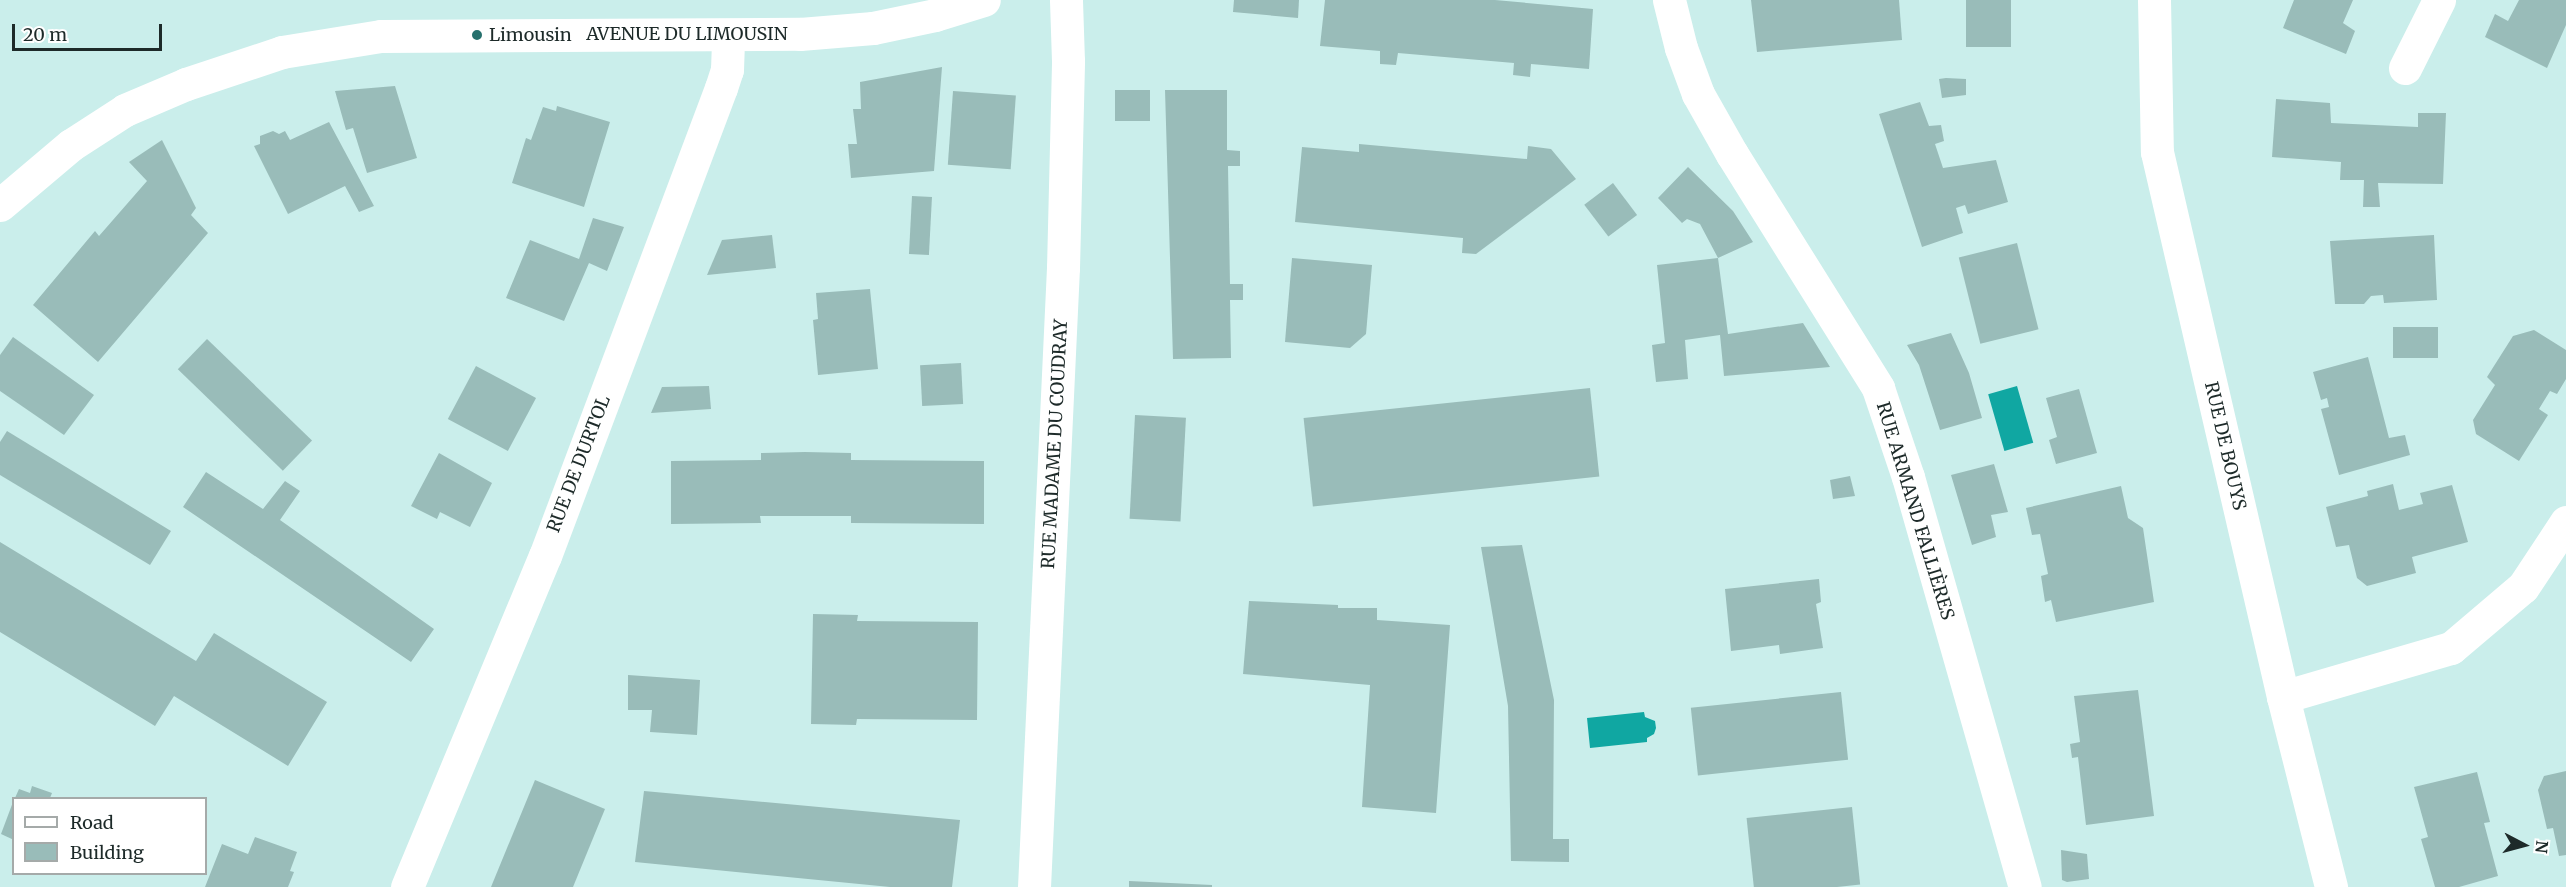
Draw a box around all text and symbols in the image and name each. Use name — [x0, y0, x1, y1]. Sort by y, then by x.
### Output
scale bar — [15, 12, 165, 50]
text: 20 m — [23, 23, 67, 46]
street label: AVENUE DU LIMOUSIN — [586, 23, 788, 45]
place label: Limousin — [489, 24, 572, 46]
marker: Limousin — [470, 28, 484, 42]
street label: RUE MADAME DU COUDRAY — [1038, 318, 1072, 570]
street label: RUE DE BOUYS — [2200, 380, 2250, 512]
street label: RUE DE DURTOL — [543, 392, 615, 536]
street label: RUE ARMAND FALLIÈRES — [1872, 400, 1958, 622]
legend — [12, 797, 207, 875]
text: Road — [70, 811, 114, 834]
north arrow — [2494, 815, 2554, 875]
text: N — [2531, 840, 2553, 854]
text: Building — [70, 841, 144, 864]

